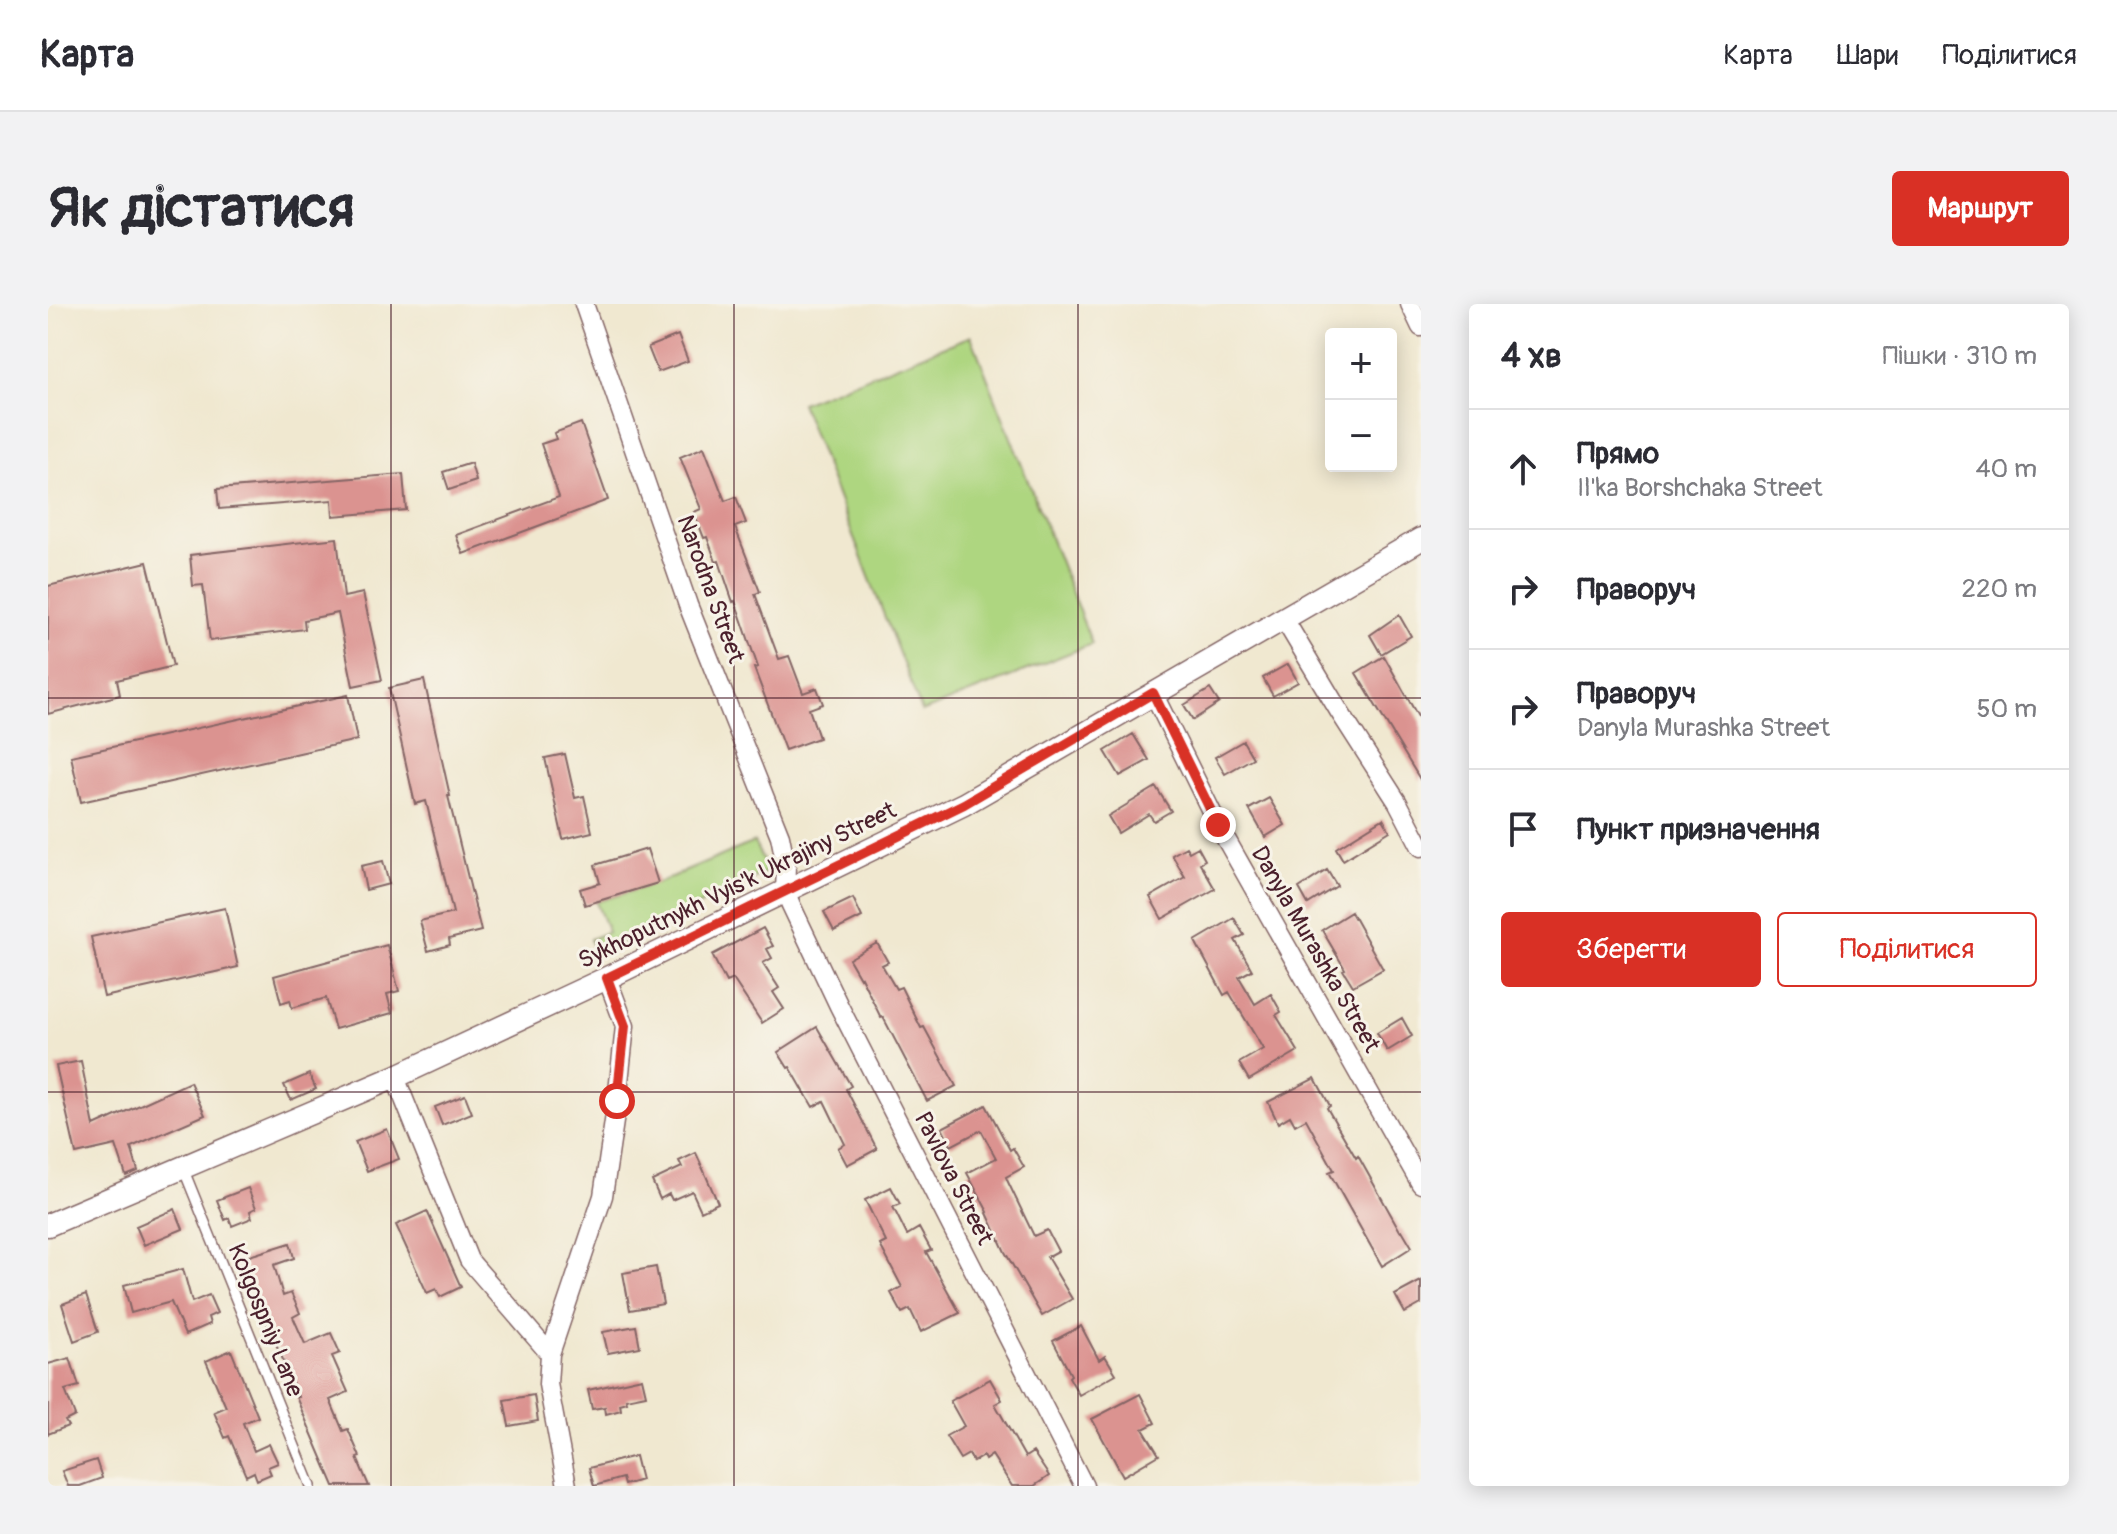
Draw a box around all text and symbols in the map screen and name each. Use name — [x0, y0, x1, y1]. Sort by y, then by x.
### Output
text: Карта — [40, 31, 134, 79]
text: Карта — [1723, 38, 1793, 73]
text: Шари — [1837, 38, 1898, 73]
text: Поділитися — [1942, 38, 2077, 73]
button: Маршрут — [1892, 171, 2069, 246]
text: Як дістатися — [48, 174, 354, 243]
map controls — [1325, 328, 1397, 472]
button: + — [1325, 328, 1397, 400]
text: 4 хв — [1501, 335, 1562, 378]
text: Пішки · 310 m — [1883, 340, 2037, 372]
button: − — [1325, 400, 1397, 472]
text: Прямо — [1577, 435, 1659, 472]
icon: ahead — [1501, 447, 1545, 491]
text: 40 m — [1975, 453, 2037, 485]
text: Il'ka Borshchaka Street — [1577, 472, 1823, 504]
street label: Narodna Street — [670, 511, 751, 667]
icon: right — [1501, 567, 1545, 611]
text: Праворуч — [1577, 571, 1696, 608]
text: 220 m — [1961, 573, 2037, 605]
text: Праворуч — [1577, 675, 1696, 712]
icon: right — [1501, 687, 1545, 731]
text: 50 m — [1976, 693, 2037, 725]
text: Danyla Murashka Street — [1577, 712, 1830, 744]
street label: Sykhoputnykh Vyis'k Ukrajiny Street — [574, 796, 901, 975]
route end — [1200, 807, 1236, 843]
icon: arrive — [1501, 807, 1545, 851]
text: Пункт призначення — [1577, 811, 1820, 848]
street label: Danyla Murashka Street — [1245, 841, 1387, 1058]
button: Зберегти — [1501, 912, 1761, 987]
button: Поділитися — [1777, 912, 2037, 987]
route start — [599, 1083, 635, 1119]
street label: Pavlova Street — [908, 1107, 1000, 1250]
street label: Kolgospniy Lane — [222, 1239, 310, 1401]

